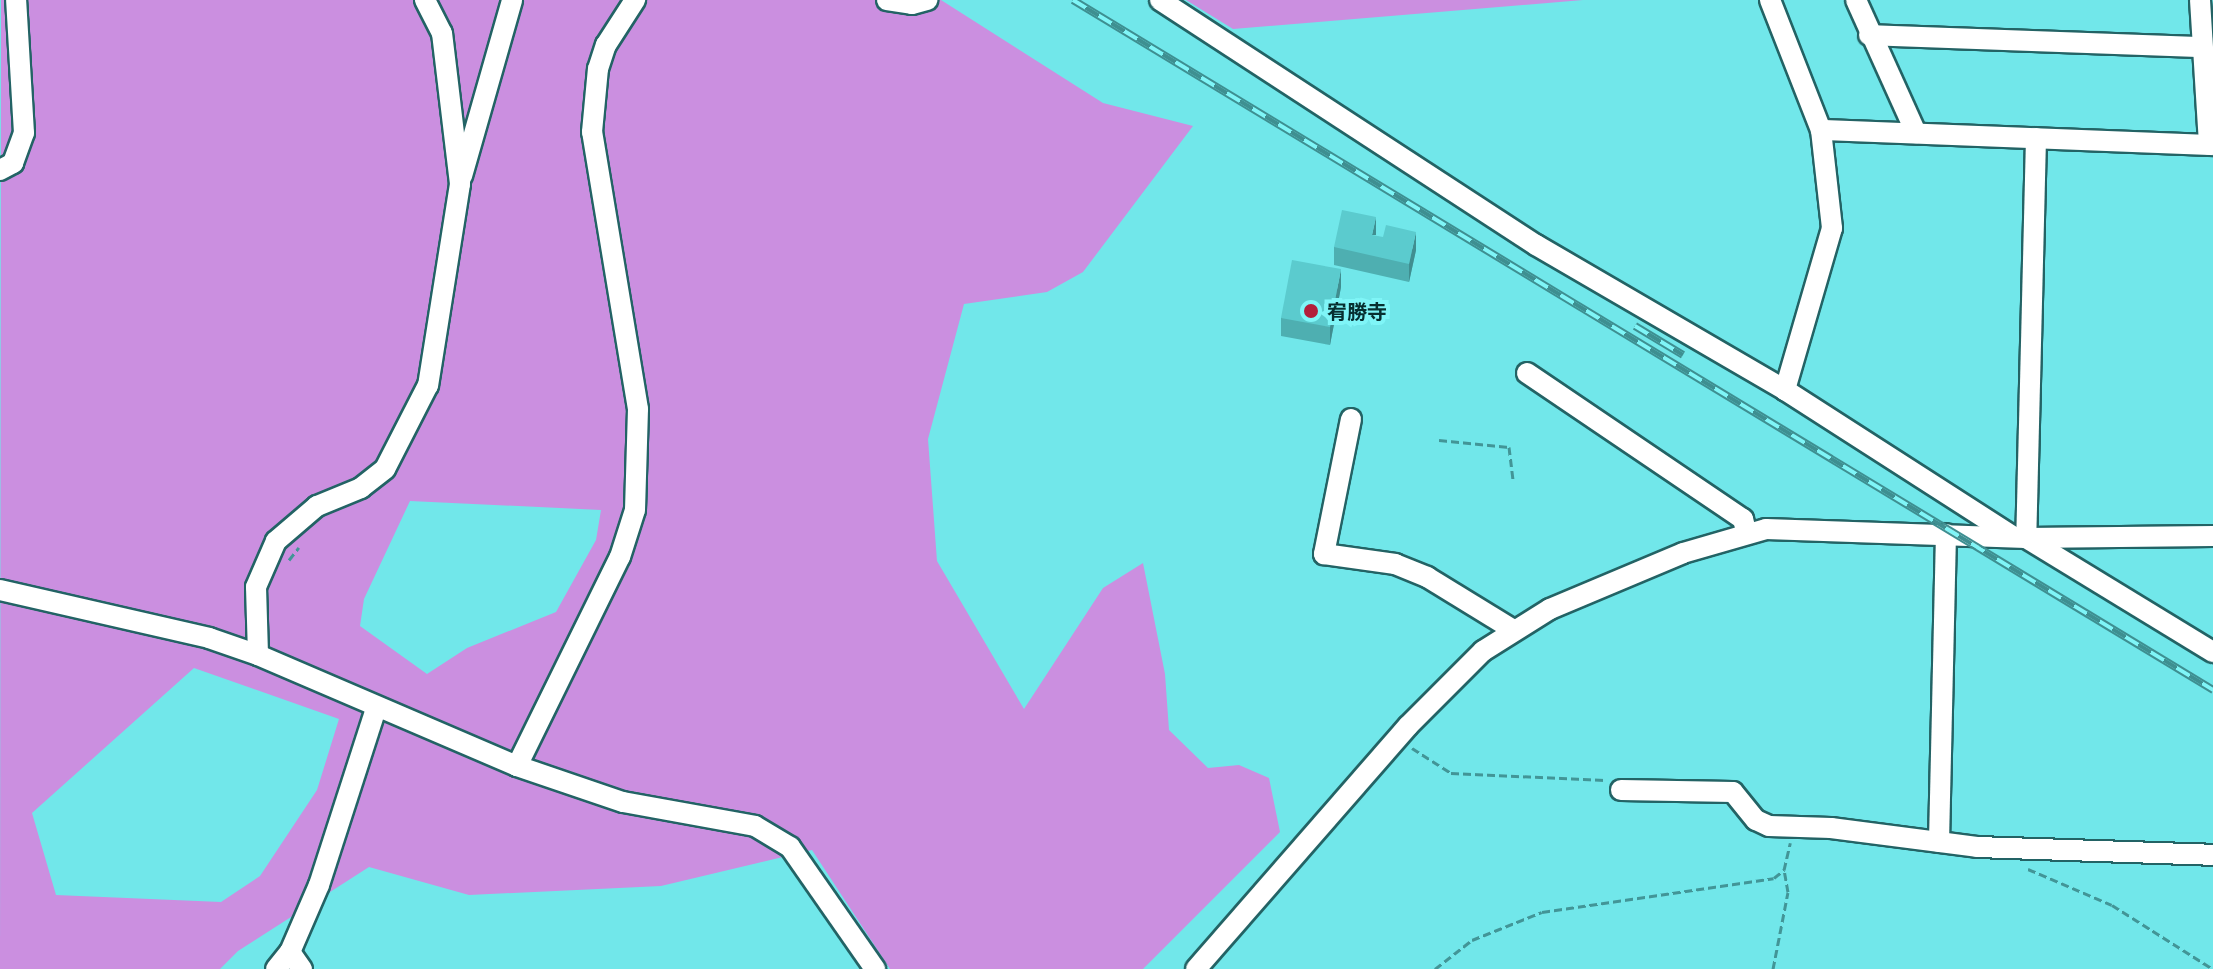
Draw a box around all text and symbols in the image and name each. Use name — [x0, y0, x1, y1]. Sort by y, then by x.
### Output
place label: 宥勝寺 — [1327, 299, 1387, 323]
marker: 宥勝寺 — [1302, 302, 1320, 320]

